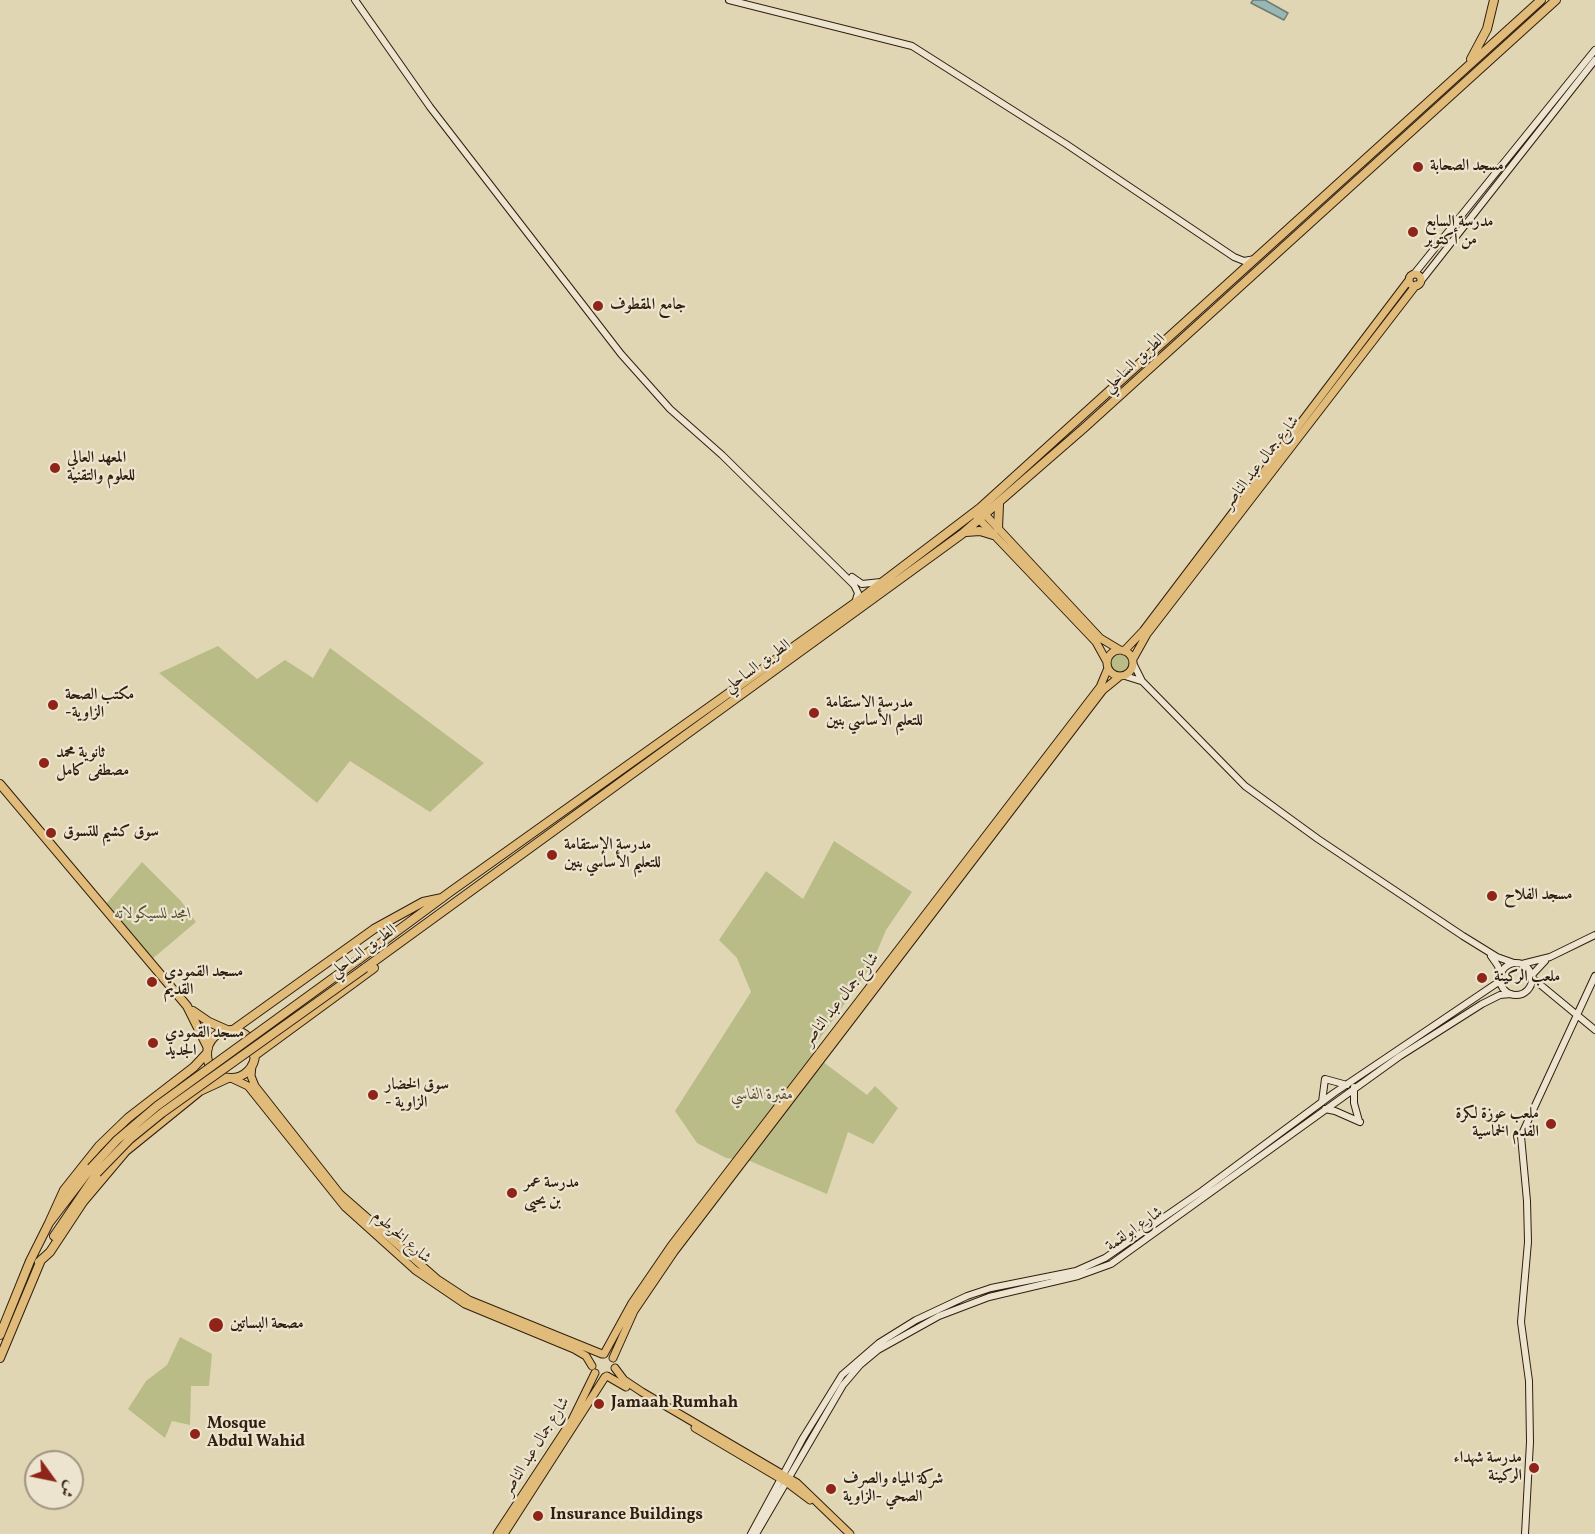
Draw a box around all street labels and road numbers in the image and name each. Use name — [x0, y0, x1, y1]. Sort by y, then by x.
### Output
street label: الطريق الساحلي — [1100, 330, 1170, 398]
street label: شارع جمال عبد الناصر — [1220, 413, 1304, 513]
street label: الطريق الساحلي — [721, 636, 795, 698]
street label: الطريق الساحلي — [327, 921, 401, 983]
street label: شارع جمال عبد الناصر — [800, 950, 884, 1050]
street label: شارع ابولقمة — [1103, 1203, 1167, 1257]
street label: شارع الخرطوم — [368, 1207, 434, 1269]
street label: شارع جمال عبد الناصر — [499, 1394, 575, 1500]

